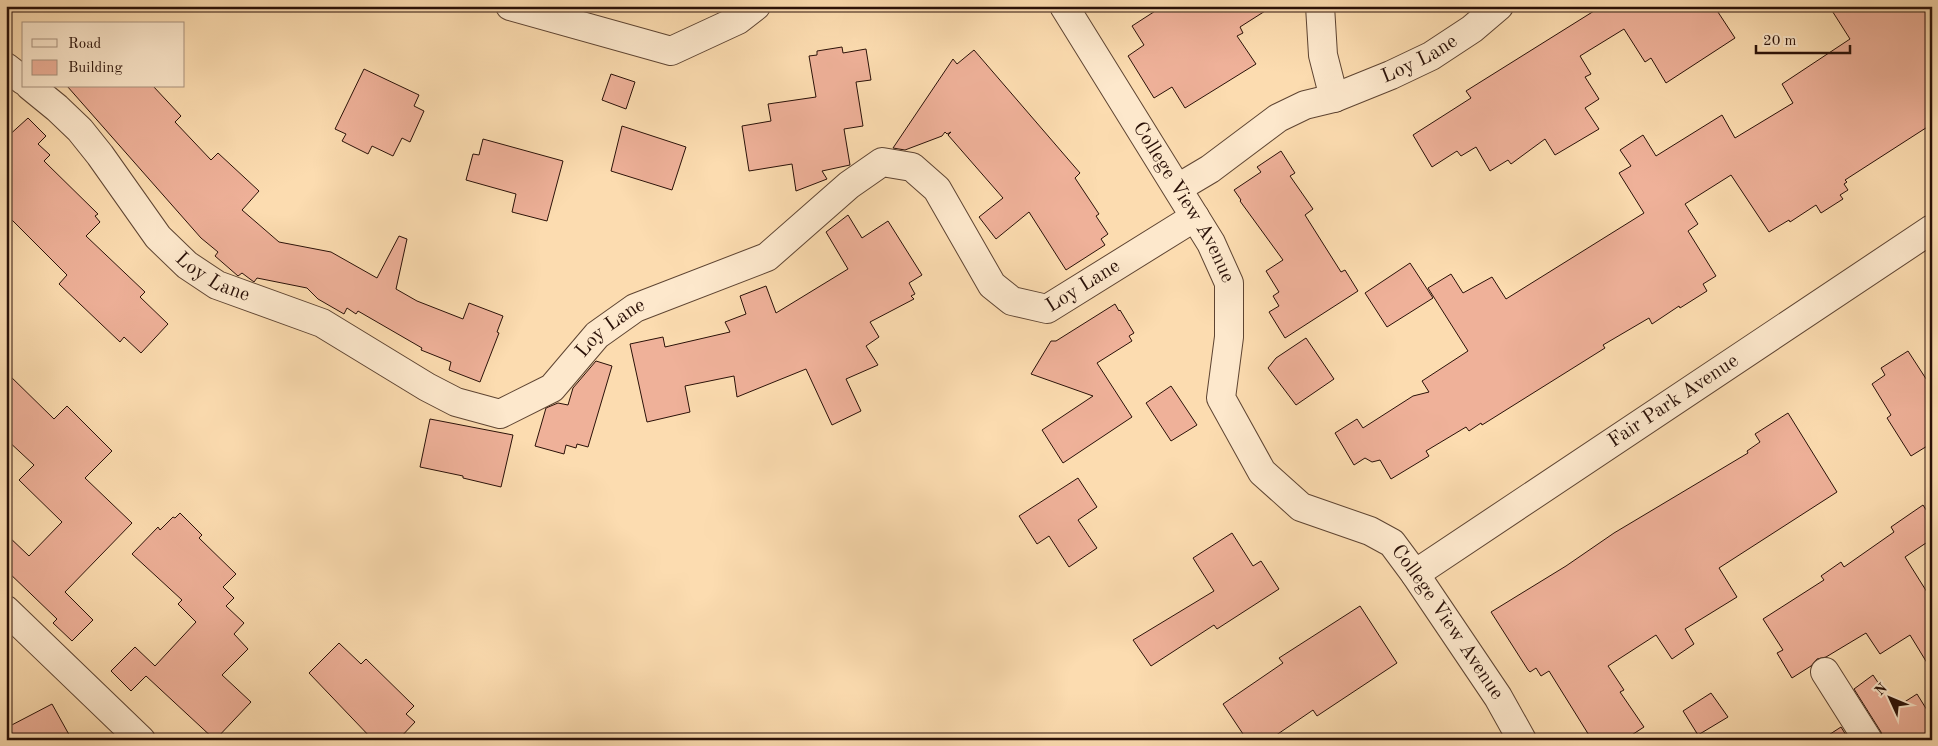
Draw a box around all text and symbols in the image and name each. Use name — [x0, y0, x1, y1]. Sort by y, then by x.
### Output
legend — [22, 22, 185, 88]
scale bar — [1756, 22, 1849, 54]
street label: Loy Lane — [1379, 31, 1461, 88]
text: 20 m — [1763, 34, 1797, 49]
text: Road — [68, 37, 102, 52]
text: Building — [68, 61, 123, 76]
street label: College View Avenue — [1129, 119, 1238, 286]
street label: Loy Lane — [171, 249, 252, 306]
street label: Loy Lane — [1043, 256, 1124, 317]
street label: Loy Lane — [572, 295, 648, 362]
street label: Fair Park Avenue — [1605, 351, 1742, 452]
street label: College View Avenue — [1387, 541, 1507, 703]
north arrow — [1866, 674, 1916, 724]
text: N — [1873, 681, 1890, 698]

